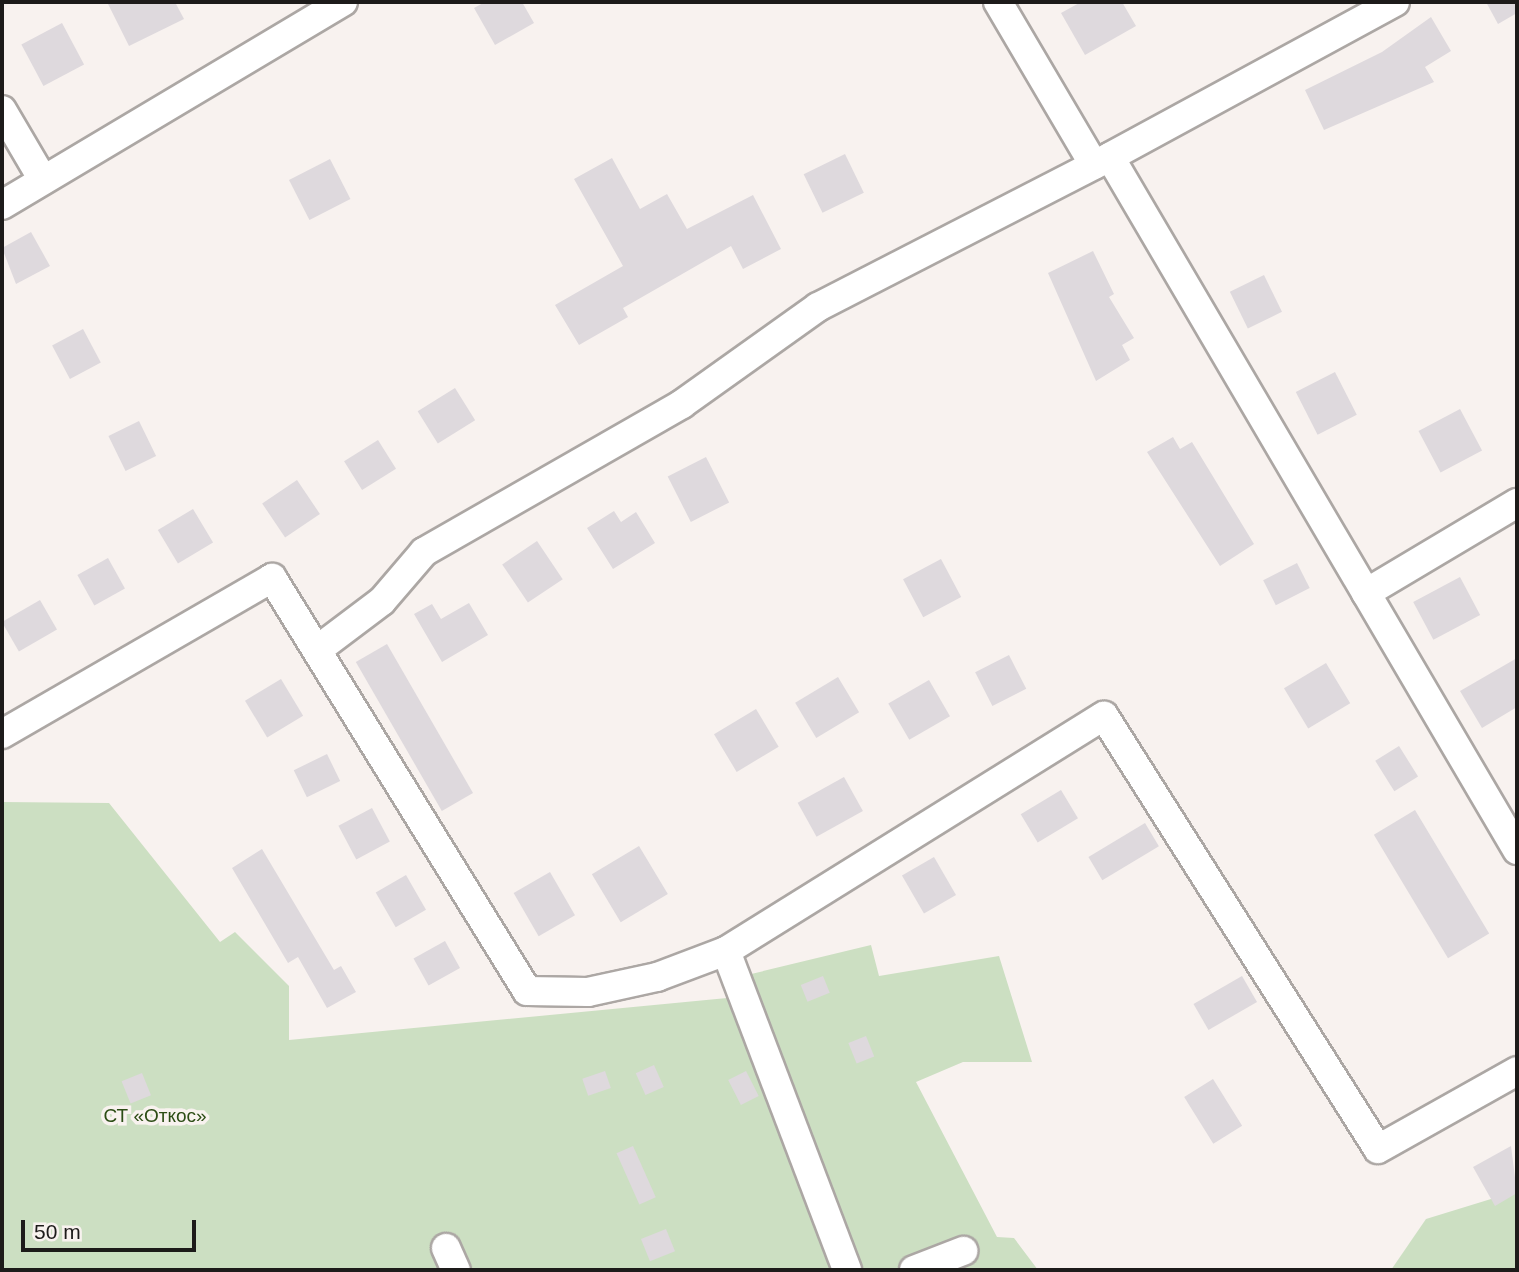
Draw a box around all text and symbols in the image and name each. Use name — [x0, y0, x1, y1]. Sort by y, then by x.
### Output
park label: СТ «Откос» — [103, 1105, 207, 1127]
scale bar — [24, 1206, 200, 1250]
text: 50 m — [34, 1220, 81, 1243]

